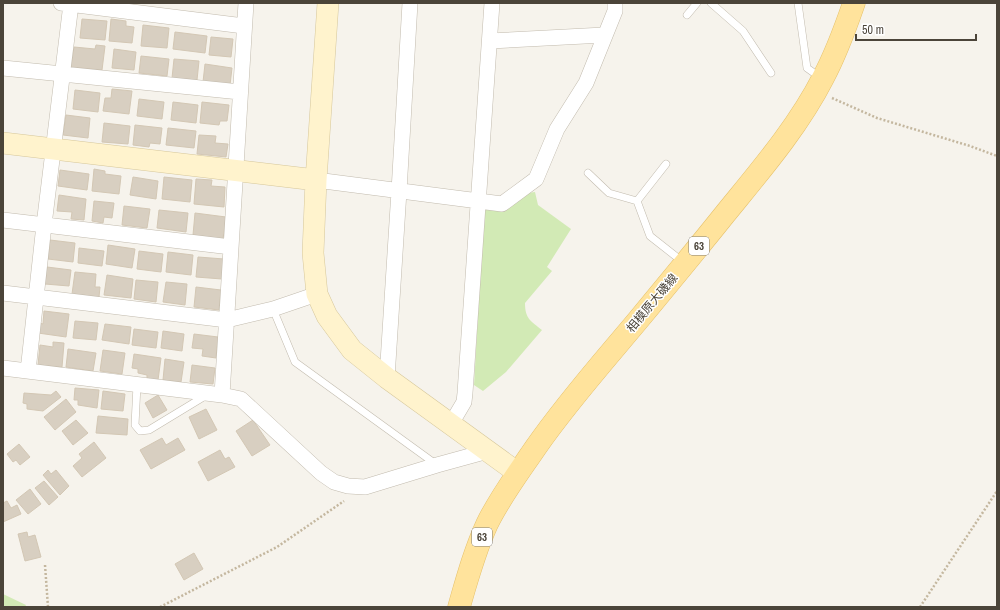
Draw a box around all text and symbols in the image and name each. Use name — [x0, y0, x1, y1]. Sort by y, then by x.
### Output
scale bar — [856, 16, 976, 42]
text: 50 m — [862, 22, 884, 38]
road number: 63 — [689, 237, 709, 255]
street label: 相模原大磯線 — [623, 270, 681, 336]
road number: 63 — [472, 528, 492, 546]

